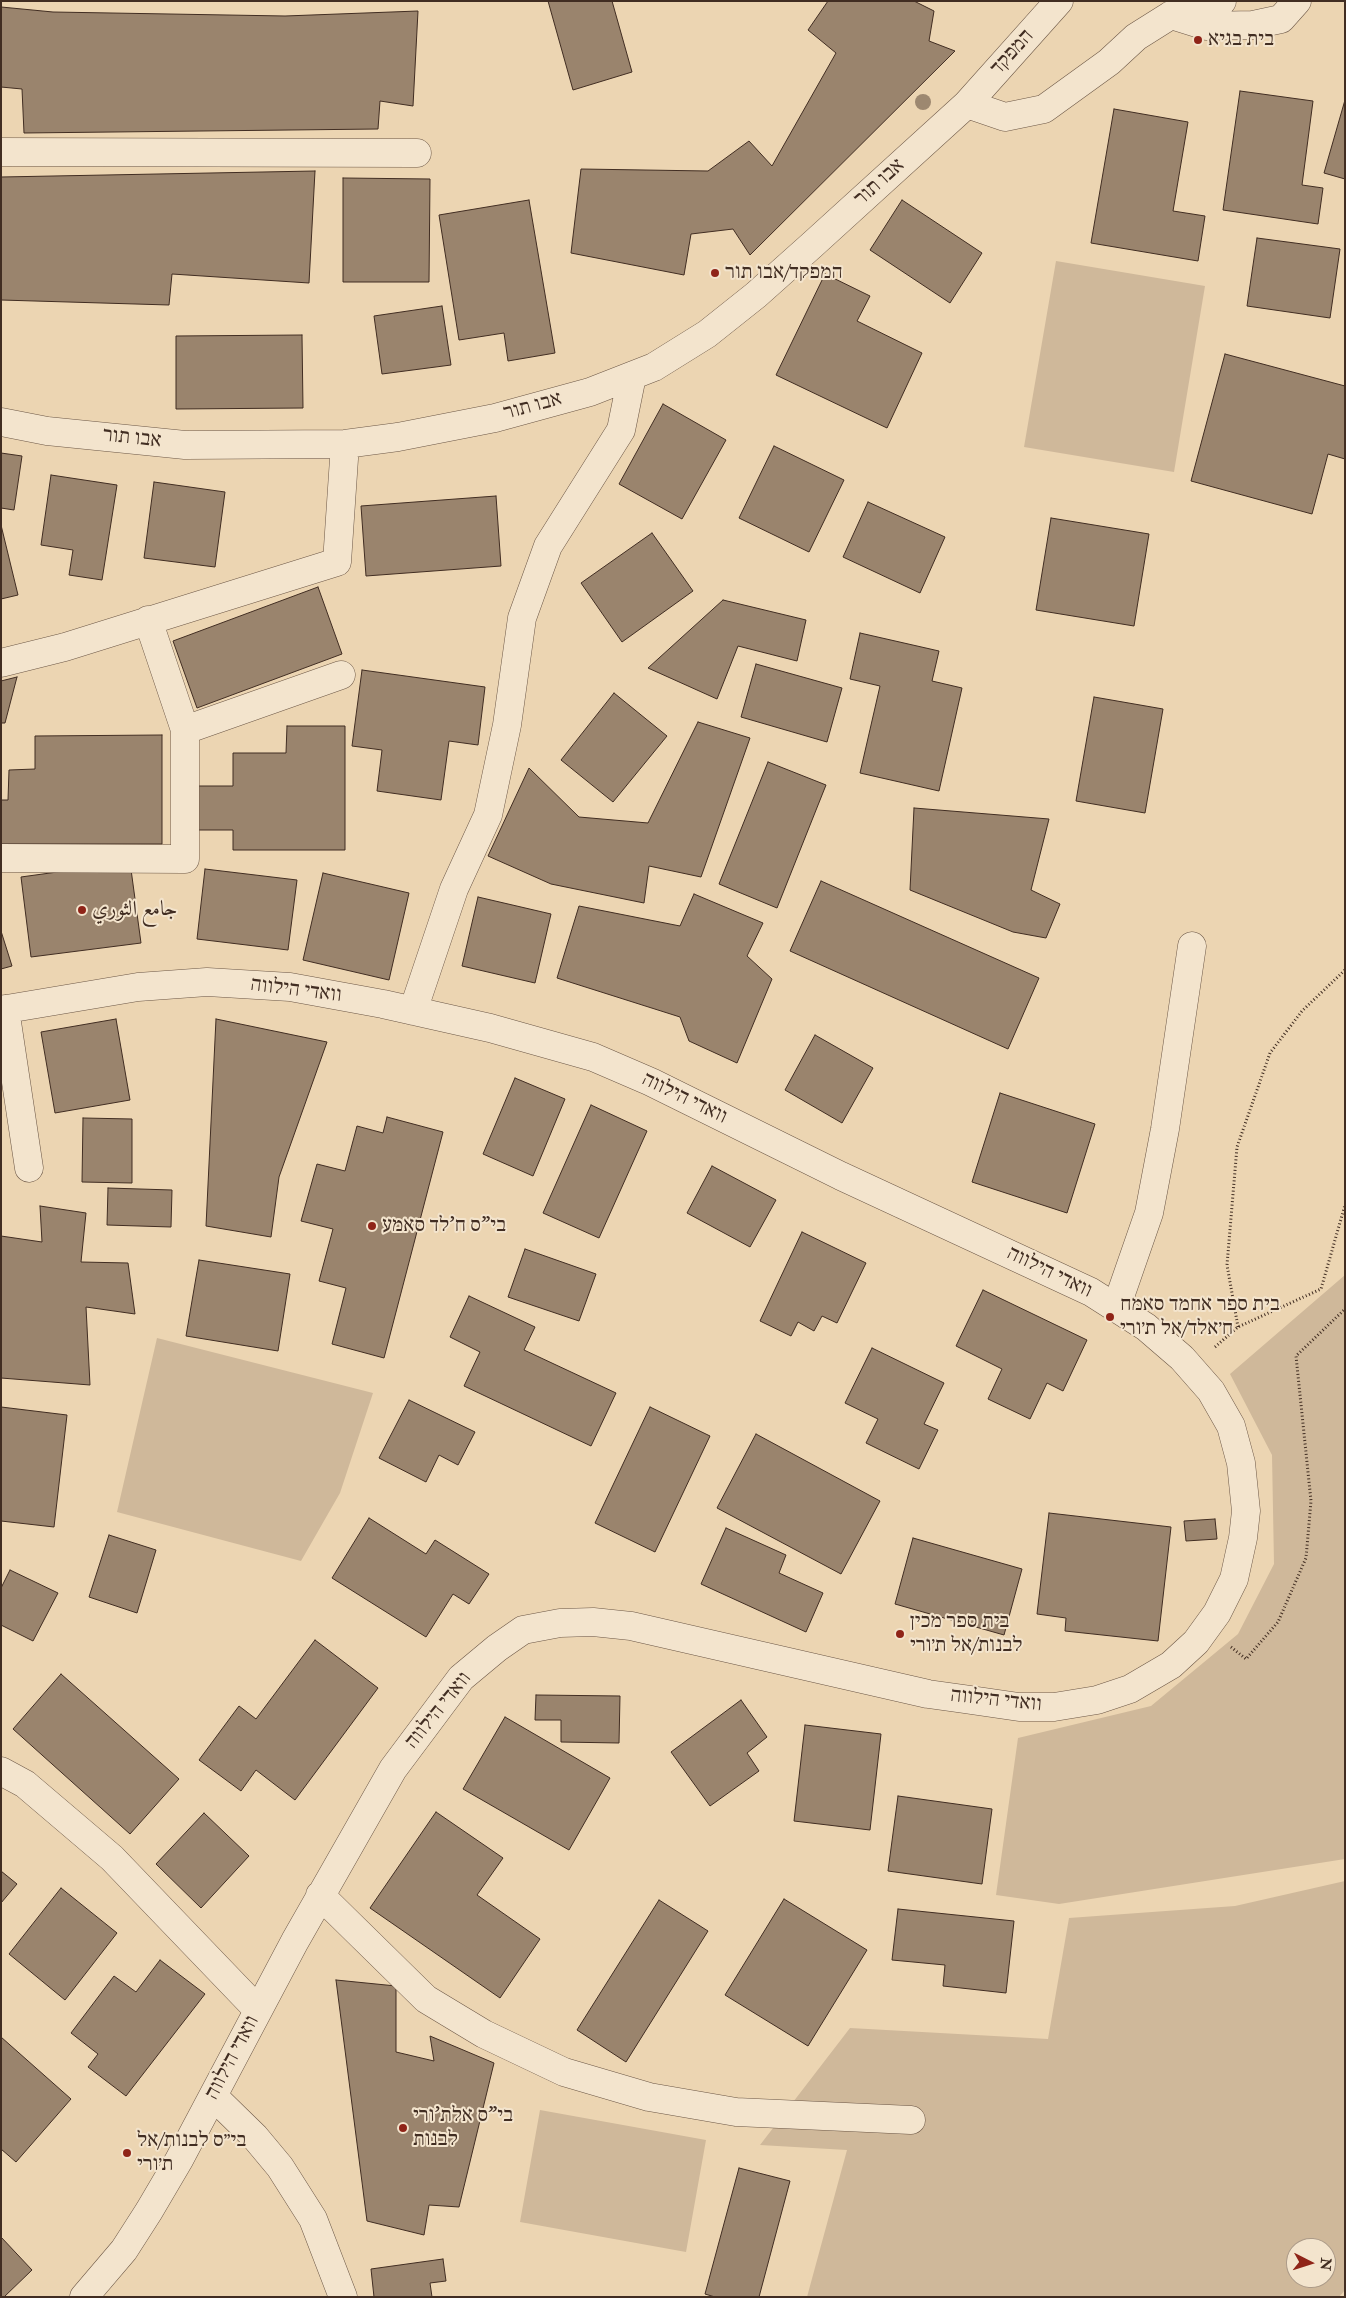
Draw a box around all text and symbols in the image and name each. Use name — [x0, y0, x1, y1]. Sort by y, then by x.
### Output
street label: המפקד — [986, 25, 1040, 81]
place label: בית בגיא — [1208, 27, 1274, 53]
marker: בית בגיא — [1192, 34, 1204, 46]
street label: אבו תור — [850, 154, 910, 212]
place label: המפקד/אבו תור — [725, 260, 843, 286]
marker: המפקד/אבו תור — [709, 267, 721, 279]
street label: אבו תור — [501, 387, 565, 427]
street label: אבו תור — [101, 423, 163, 455]
place label: جامع الثوري — [92, 897, 178, 923]
marker: جامع الثوري — [76, 904, 88, 916]
street label: וואדי הילווה — [249, 973, 343, 1009]
street label: וואדי הילווה — [637, 1068, 731, 1130]
place label: בי"ס ח'לד סאמע — [382, 1213, 506, 1239]
marker: בי"ס ח'לד סאמע — [366, 1220, 378, 1232]
street label: וואדי הילווה — [1002, 1242, 1096, 1304]
place label: בית ספר אחמד סאמח ח׳אלד/אל ת׳ורי — [1120, 1292, 1280, 1342]
marker: בית ספר אחמד סאמח ח׳אלד/אל ת׳ורי — [1104, 1311, 1116, 1323]
place label: בית ספר מכין לבנות/אל ת׳ורי — [910, 1609, 1022, 1659]
marker: בית ספר מכין לבנות/אל ת׳ורי — [894, 1628, 906, 1640]
street label: וואדי הילווה — [400, 1667, 478, 1755]
street label: וואדי הילווה — [949, 1684, 1043, 1718]
street label: וואדי הילווה — [200, 2012, 266, 2104]
place label: בי"ס אלת'ורי לבנות — [413, 2103, 513, 2153]
marker: בי"ס אלת'ורי לבנות — [397, 2122, 409, 2134]
place label: בי״ס לבנות/אל ת׳ורי — [137, 2128, 246, 2178]
marker: בי״ס לבנות/אל ת׳ורי — [121, 2147, 133, 2159]
north arrow — [1286, 2238, 1336, 2288]
text: N — [1316, 2257, 1334, 2271]

